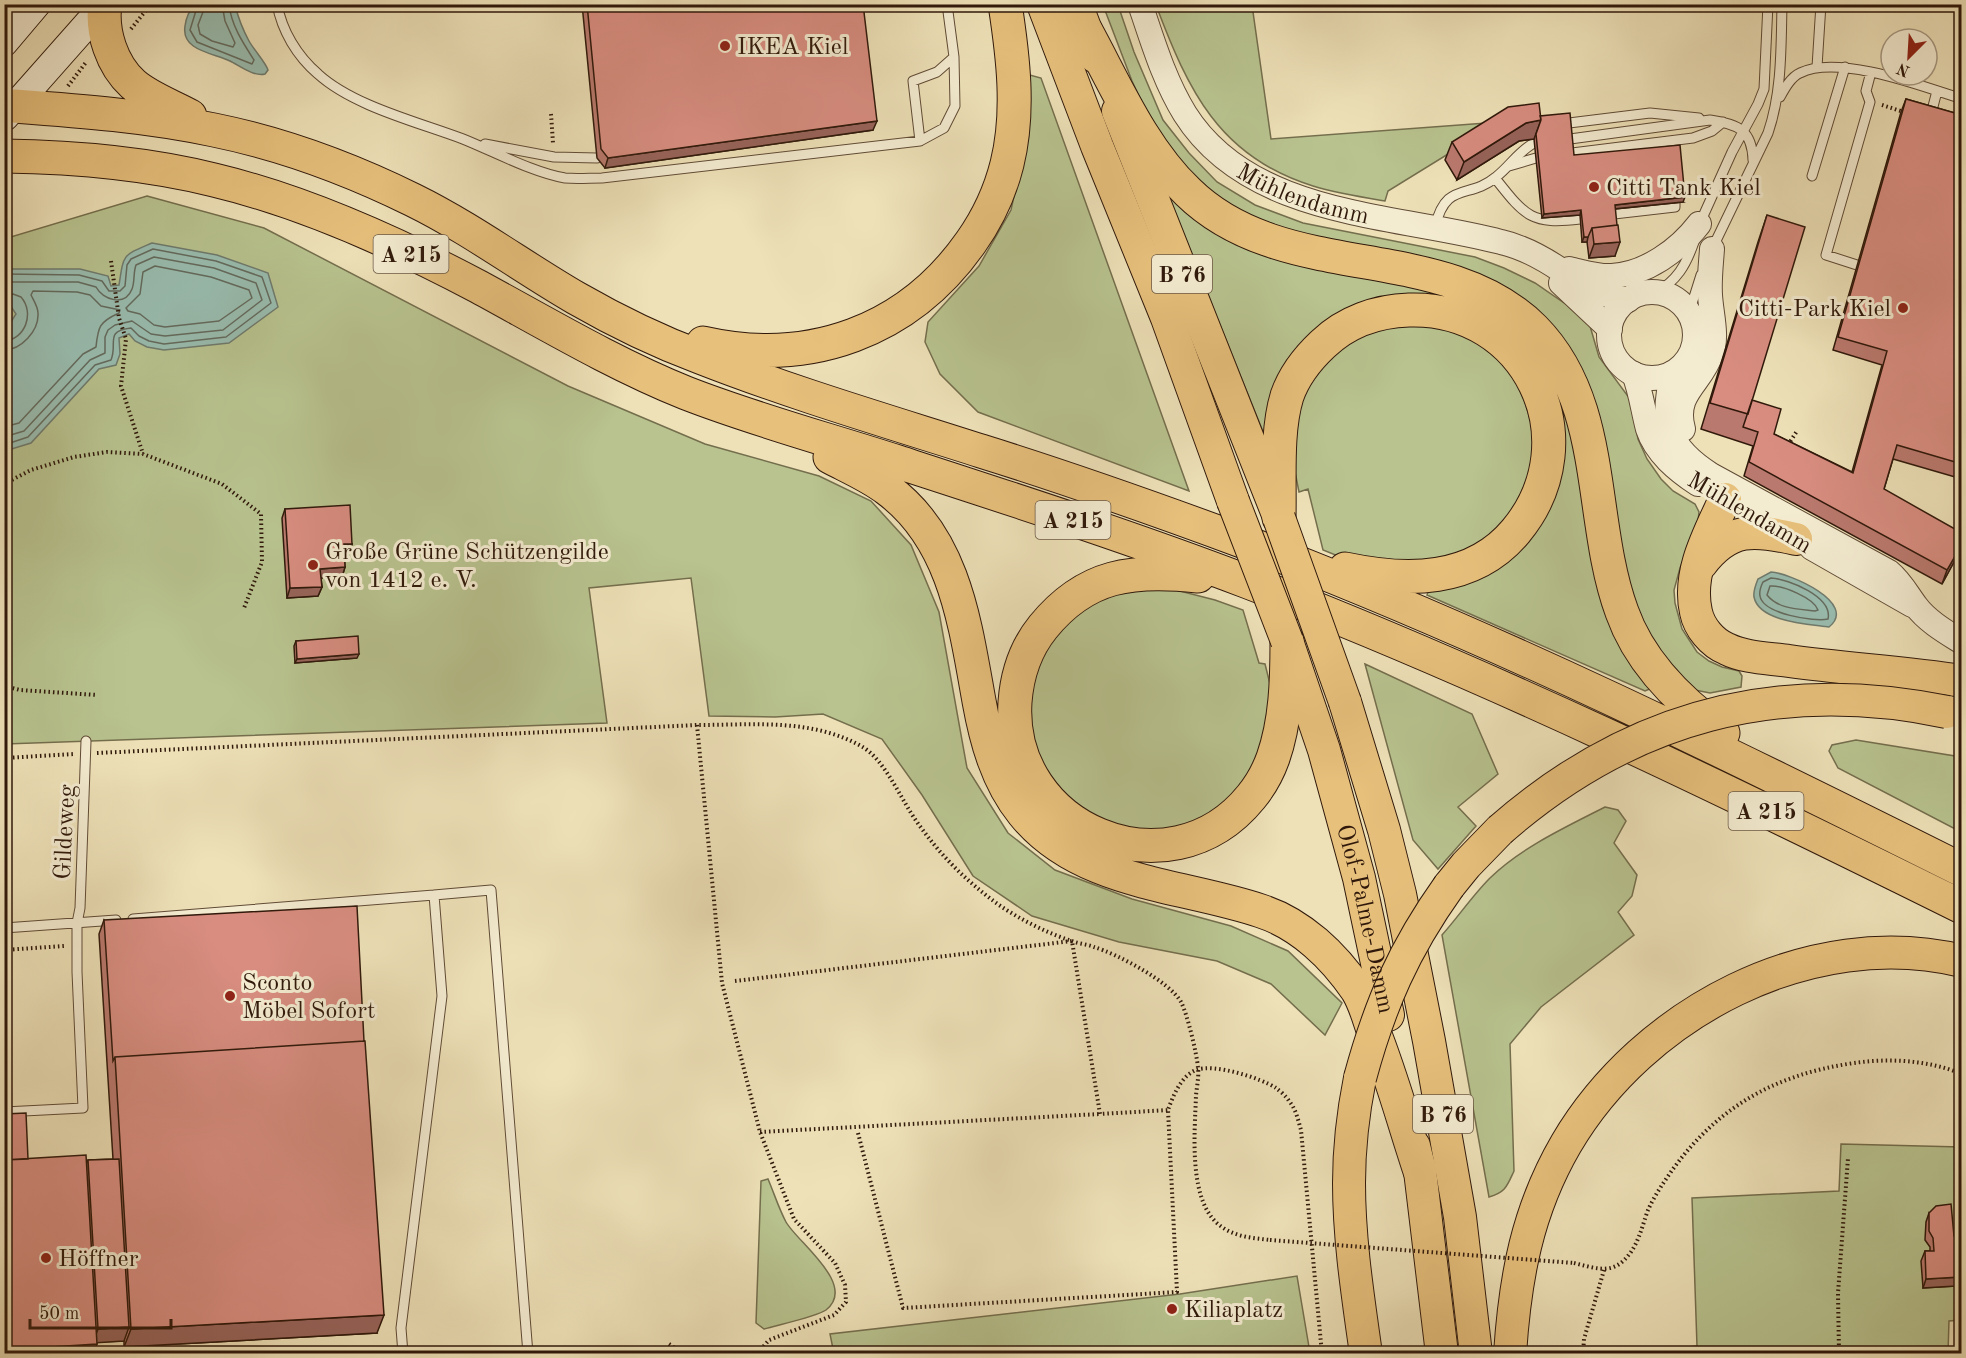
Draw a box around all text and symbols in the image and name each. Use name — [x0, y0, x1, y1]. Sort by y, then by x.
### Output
north arrow — [1879, 27, 1939, 87]
place label: IKEA Kiel — [737, 36, 848, 60]
marker: IKEA Kiel — [718, 39, 732, 53]
text: N — [1894, 59, 1913, 79]
street label: Mühlendamm — [1232, 160, 1371, 230]
place label: Citti Tank Kiel — [1606, 177, 1761, 201]
marker: Citti Tank Kiel — [1587, 180, 1601, 194]
road number: A 215 — [374, 235, 448, 273]
road number: B 76 — [1152, 255, 1212, 293]
place label: Citti-Park Kiel — [1738, 298, 1891, 322]
marker: Citti-Park Kiel — [1896, 301, 1910, 315]
street label: Mühlendamm — [1683, 469, 1815, 559]
road number: A 215 — [1036, 501, 1110, 539]
place label: Große Grüne Schützengilde von 1412 e. V. — [325, 541, 609, 593]
marker: Große Grüne Schützengilde von 1412 e. V. — [306, 558, 320, 572]
street label: Gildeweg — [52, 784, 80, 880]
road number: A 215 — [1728, 792, 1804, 830]
street label: Olof-Palme-Damm — [1331, 822, 1397, 1016]
place label: Sconto Möbel Sofort — [242, 972, 375, 1024]
marker: Sconto Möbel Sofort — [223, 989, 237, 1003]
road number: B 76 — [1413, 1095, 1473, 1133]
place label: Höffner — [58, 1248, 139, 1272]
marker: Höffner — [39, 1251, 53, 1265]
scale bar — [30, 1292, 171, 1330]
place label: Kiliaplatz — [1184, 1299, 1283, 1323]
marker: Kiliaplatz — [1165, 1302, 1179, 1316]
text: 50 m — [39, 1305, 79, 1323]

